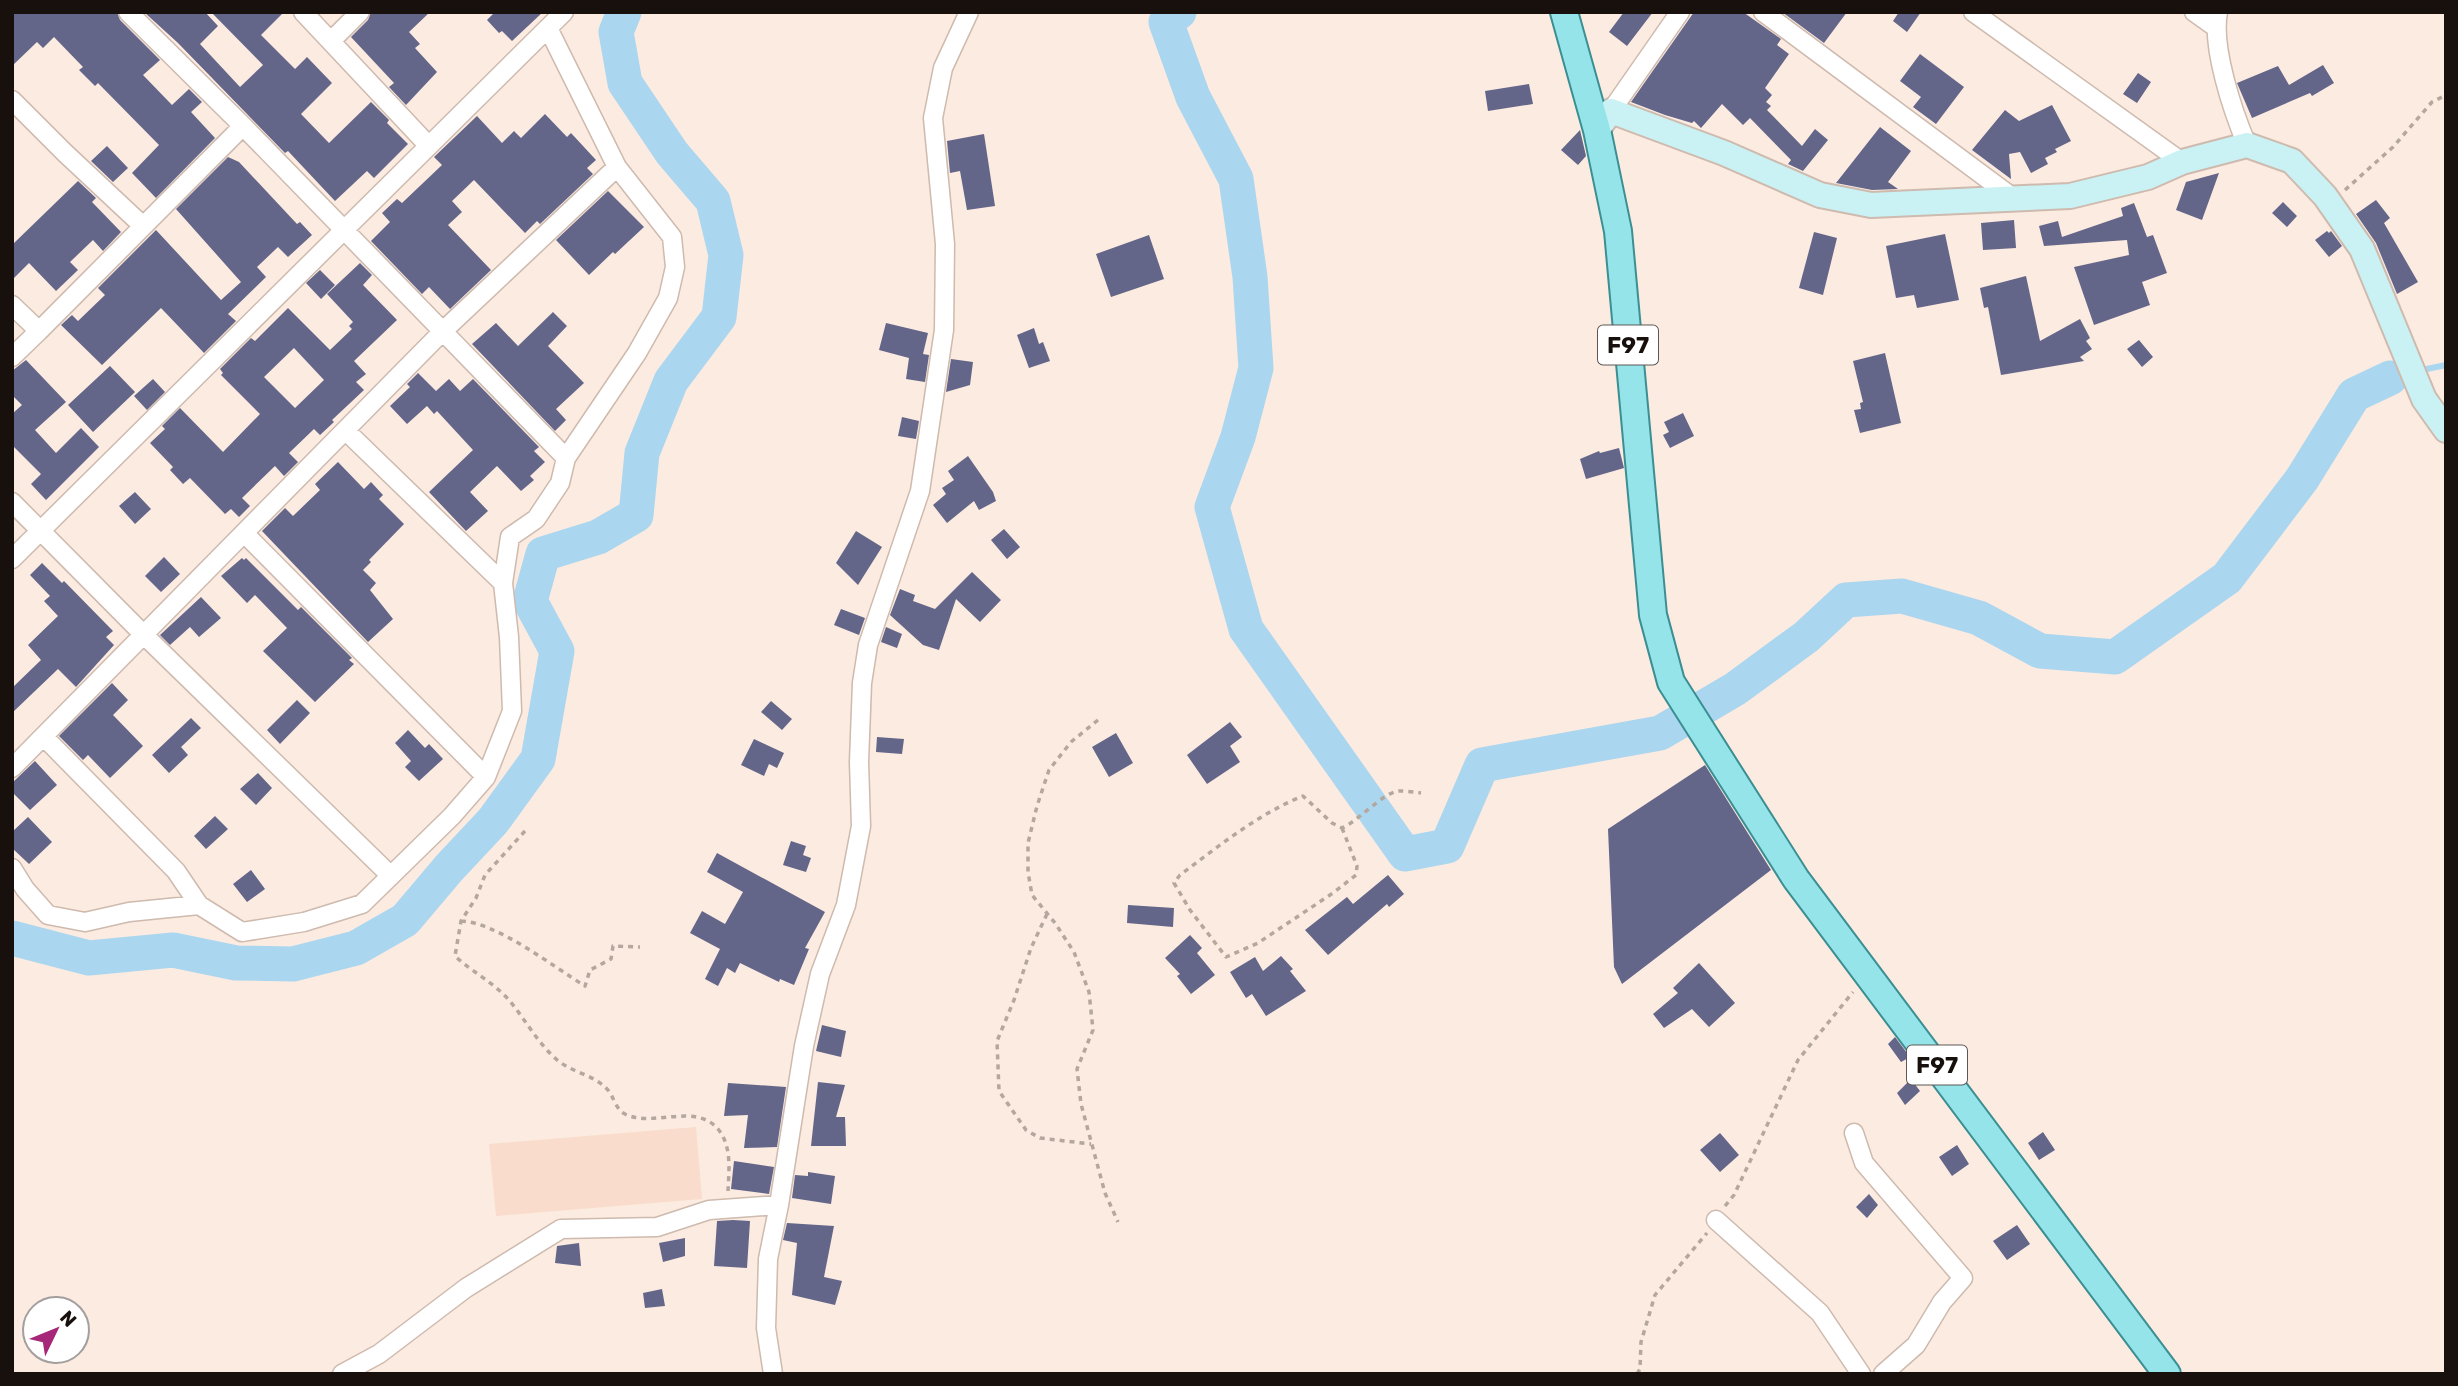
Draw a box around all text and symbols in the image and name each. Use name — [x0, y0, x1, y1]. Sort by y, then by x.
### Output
road number: F97 — [1598, 326, 1658, 364]
road number: F97 — [1907, 1046, 1967, 1084]
north arrow — [21, 1295, 91, 1365]
text: N — [55, 1306, 81, 1332]

